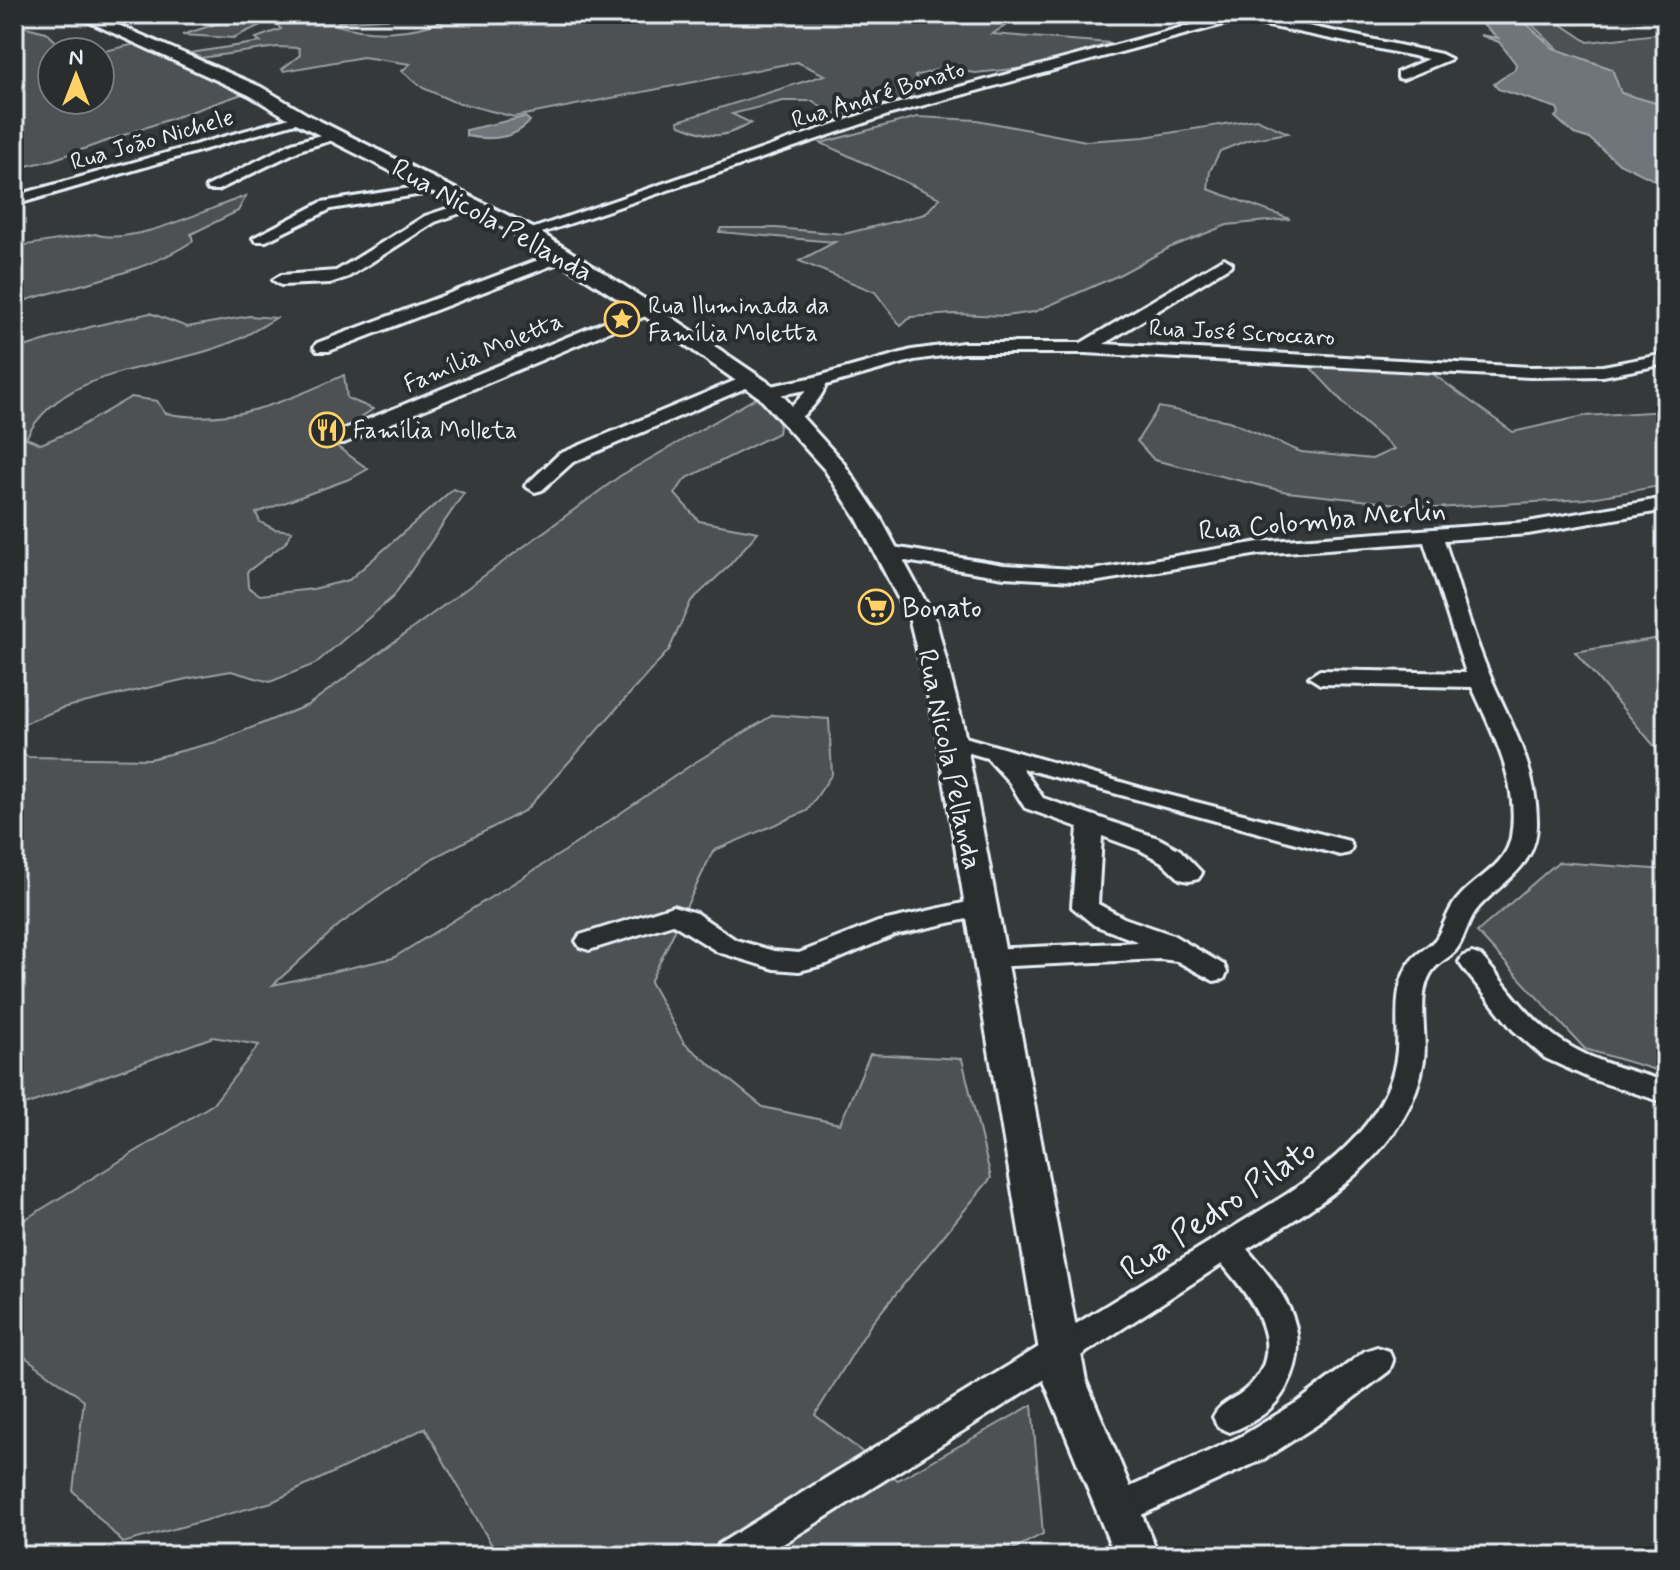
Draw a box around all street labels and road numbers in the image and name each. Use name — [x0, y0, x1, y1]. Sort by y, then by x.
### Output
street label: Rua André Bonato — [788, 54, 969, 137]
street label: Rua João Nichele — [67, 102, 238, 179]
street label: Rua Nicola Pellanda — [385, 151, 599, 292]
street label: Família Moletta — [399, 306, 568, 401]
street label: Rua José Scroccaro — [1148, 313, 1336, 354]
street label: Rua Colomba Merlin — [1197, 492, 1447, 551]
street label: Rua Nicola Pellanda — [907, 646, 990, 873]
street label: Rua Pedro Pilato — [1112, 1128, 1325, 1292]

